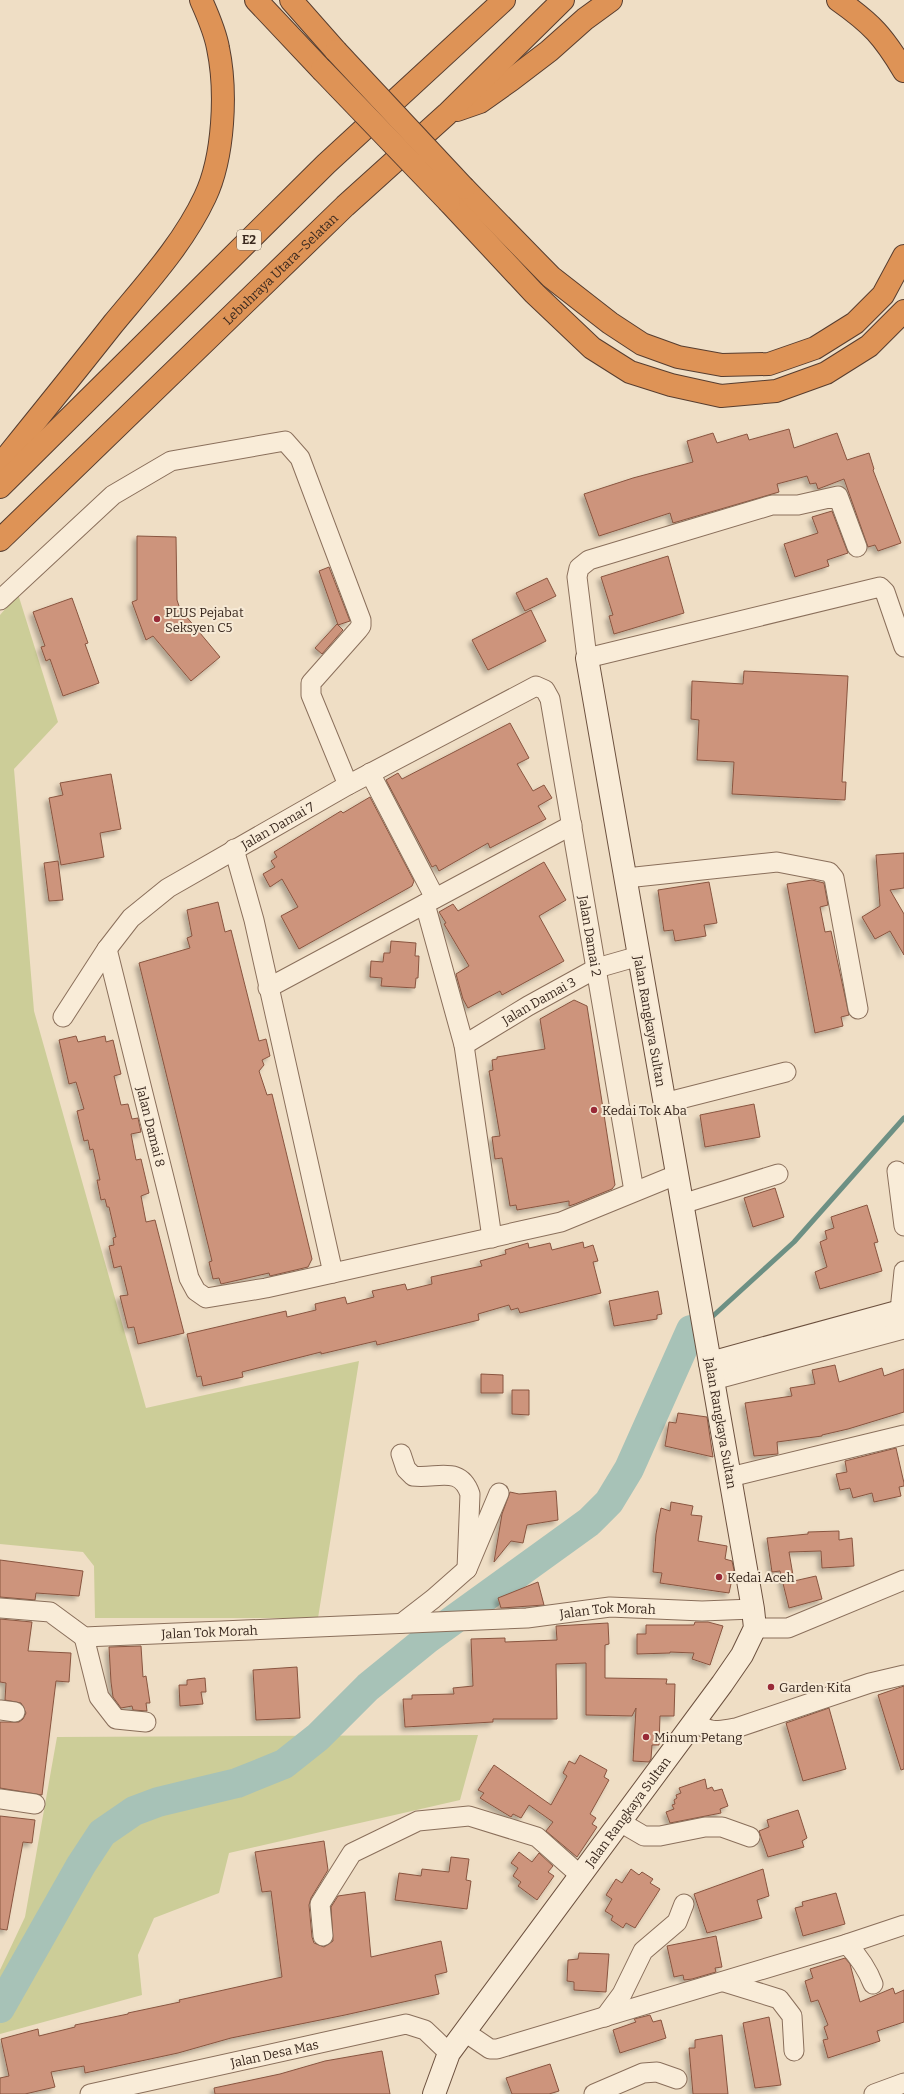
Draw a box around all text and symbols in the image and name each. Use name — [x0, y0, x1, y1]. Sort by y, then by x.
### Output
street label: Lebuhraya Utara–Selatan — [220, 210, 341, 328]
road number: E2 — [237, 230, 261, 250]
place label: PLUS Pejabat Seksyen C5 — [165, 605, 244, 635]
marker: PLUS Pejabat Seksyen C5 — [152, 614, 162, 624]
street label: Jalan Damai 7 — [238, 799, 317, 853]
street label: Jalan Damai 2 — [575, 893, 604, 977]
street label: Jalan Rangkaya Sultan — [630, 953, 669, 1089]
street label: Jalan Damai 3 — [499, 974, 578, 1029]
street label: Jalan Damai 8 — [133, 1084, 168, 1169]
place label: Kedai Tok Aba — [602, 1103, 687, 1118]
marker: Kedai Tok Aba — [589, 1105, 599, 1115]
street label: Jalan Rangkaya Sultan — [701, 1355, 740, 1491]
place label: Kedai Aceh — [727, 1570, 794, 1585]
marker: Kedai Aceh — [714, 1572, 724, 1582]
street label: Jalan Tok Morah — [558, 1600, 656, 1622]
street label: Jalan Tok Morah — [160, 1623, 258, 1642]
place label: Garden Kita — [779, 1680, 851, 1695]
marker: Garden Kita — [766, 1682, 776, 1692]
place label: Minum Petang — [654, 1730, 743, 1745]
marker: Minum Petang — [641, 1732, 651, 1742]
street label: Jalan Rangkaya Sultan — [582, 1753, 674, 1871]
street label: Jalan Desa Mas — [228, 2037, 320, 2071]

